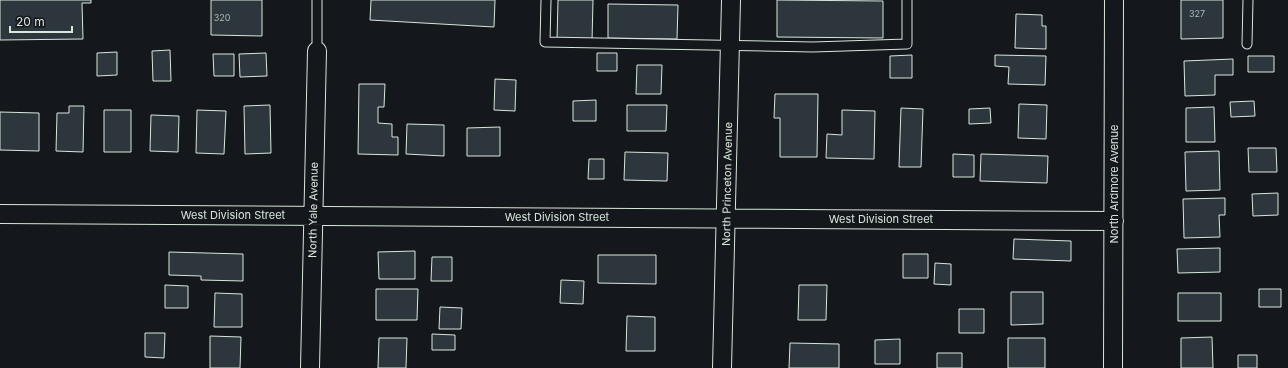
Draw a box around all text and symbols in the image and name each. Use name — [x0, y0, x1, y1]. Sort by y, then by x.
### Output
scale bar — [10, 8, 72, 34]
house number: 327 — [1189, 8, 1205, 19]
house number: 320 — [214, 12, 231, 23]
text: 20 m — [16, 14, 45, 29]
street label: North Princeton Avenue — [719, 122, 735, 246]
street label: North Ardmore Avenue — [1107, 124, 1121, 244]
street label: North Yale Avenue — [305, 162, 321, 258]
street label: West Division Street — [181, 208, 286, 222]
street label: West Division Street — [505, 210, 610, 224]
street label: West Division Street — [829, 212, 934, 226]

